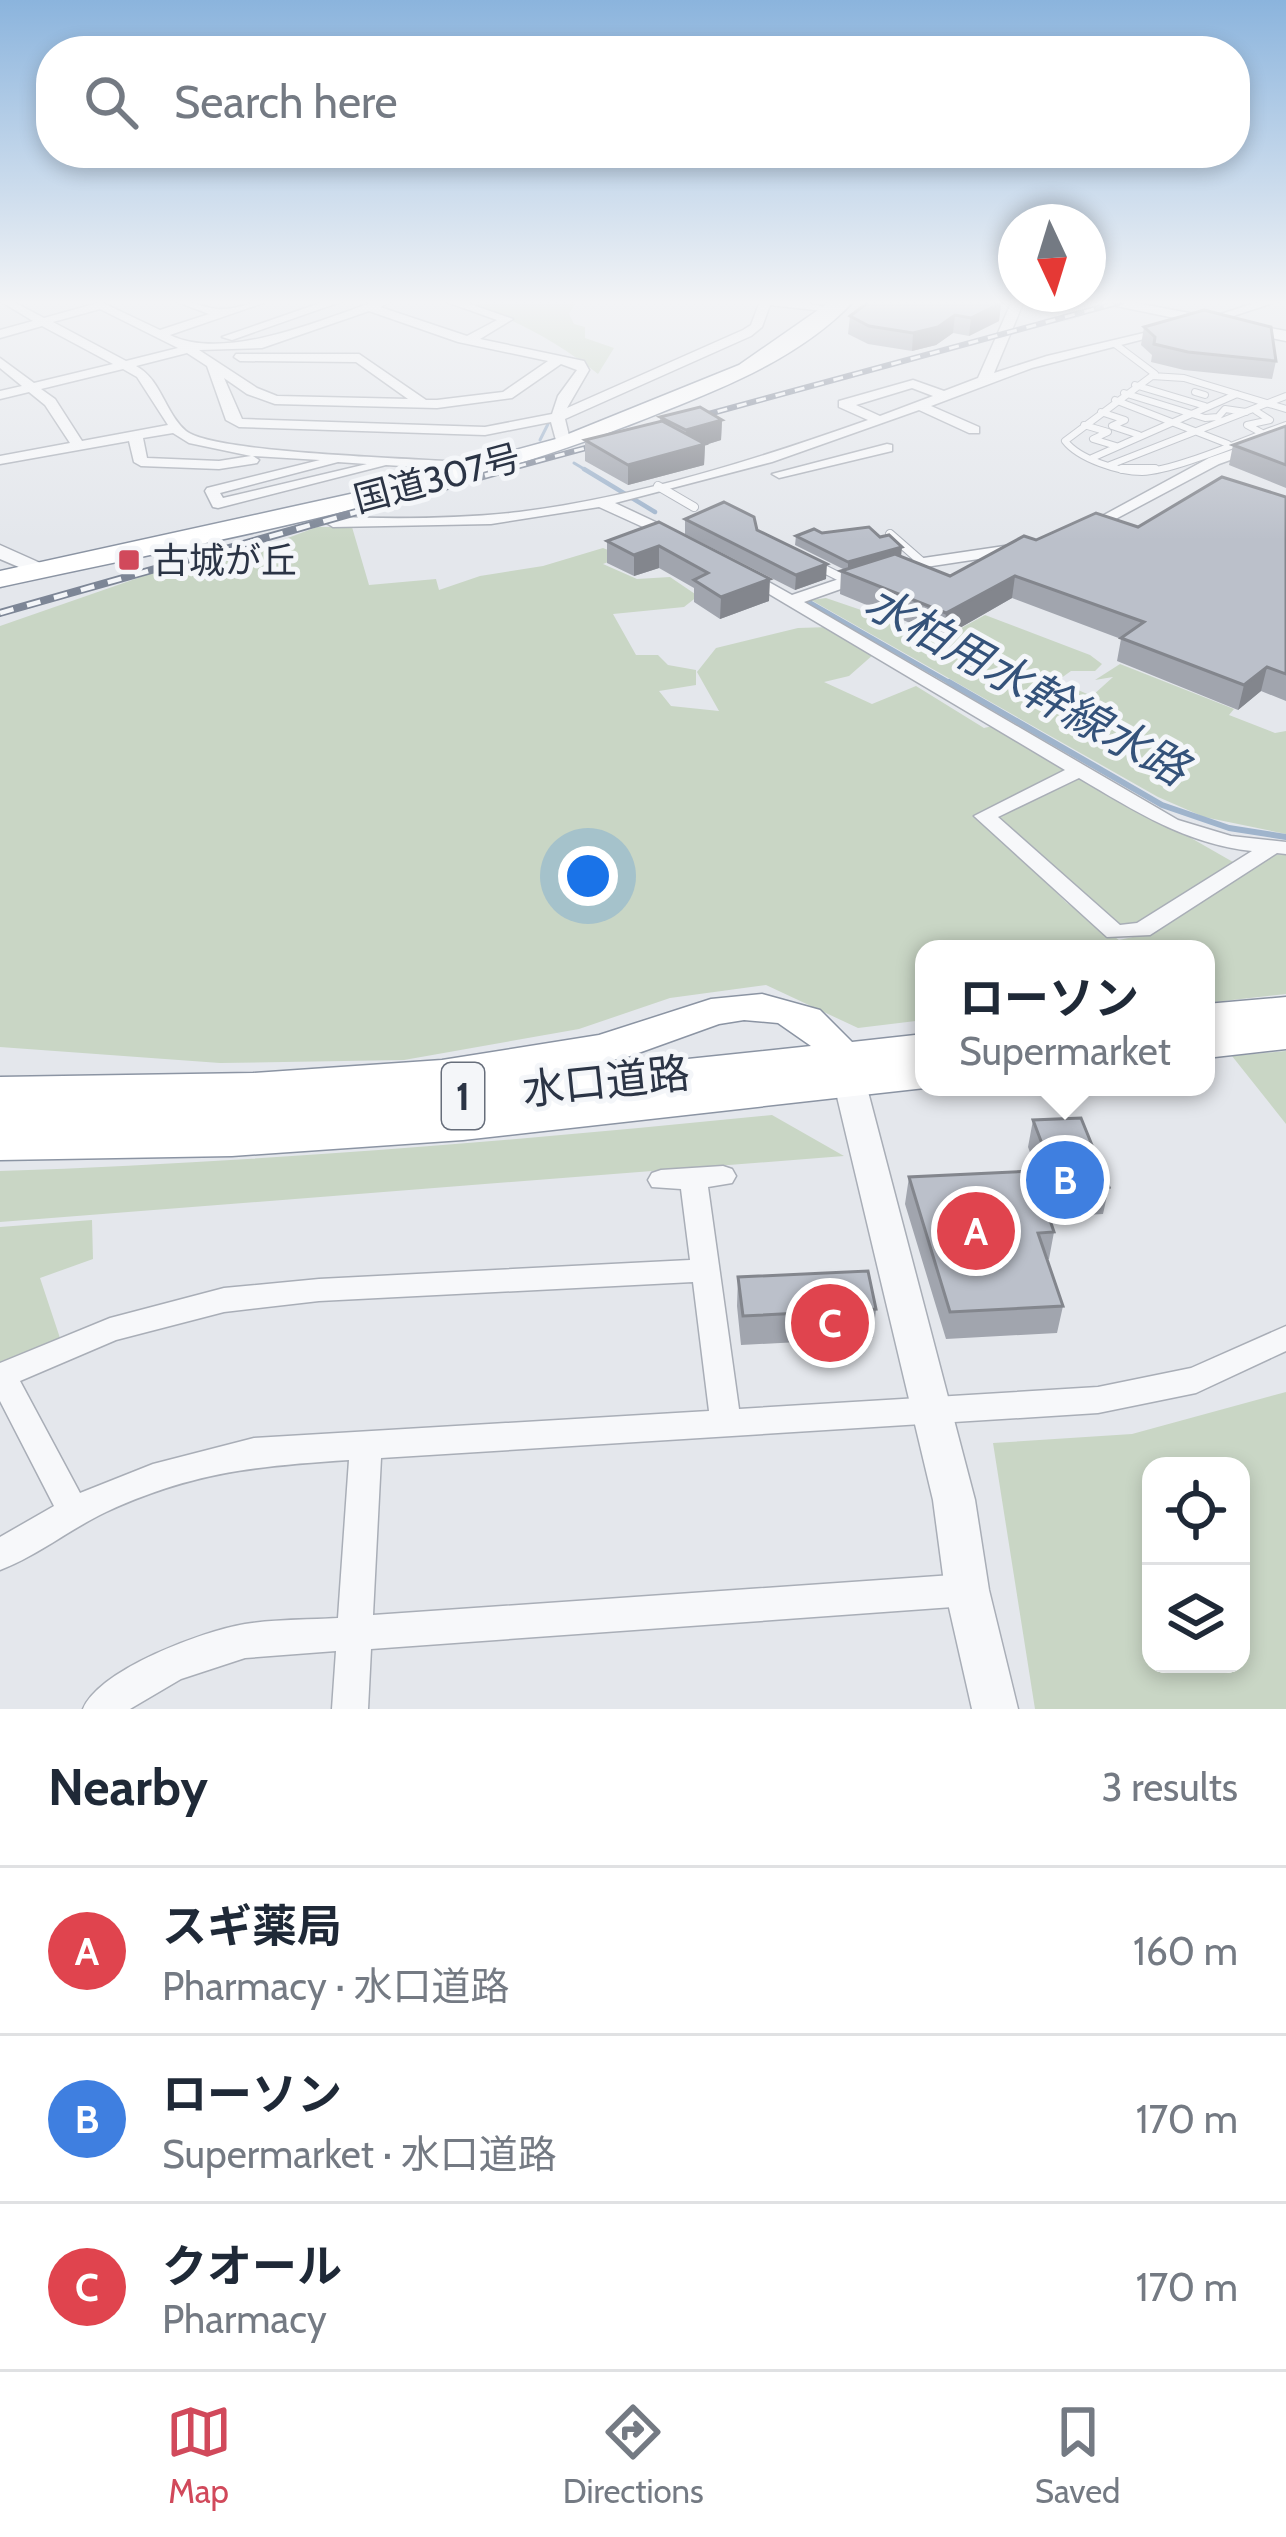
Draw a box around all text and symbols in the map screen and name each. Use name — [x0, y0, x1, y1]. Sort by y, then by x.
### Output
search box — [36, 36, 1250, 168]
icon: search — [78, 69, 144, 135]
text: Search here — [174, 75, 398, 129]
north arrow — [998, 204, 1106, 312]
street label: 国道307号 — [349, 435, 525, 521]
place label: 古城が丘 — [153, 538, 297, 582]
marker: 古城が丘 — [116, 547, 142, 573]
water label: 水柏用水幹線水路 — [856, 574, 1201, 798]
your location — [558, 846, 618, 906]
popup — [915, 940, 1215, 1096]
text: ローソン — [959, 971, 1139, 1025]
text: Supermarket — [959, 1027, 1171, 1075]
street label: 水口道路 — [520, 1046, 692, 1116]
road number: 1 — [442, 1063, 484, 1129]
pin: B — [1026, 1135, 1104, 1225]
pin: A — [937, 1186, 1015, 1276]
pin: C — [791, 1278, 869, 1368]
map controls — [1142, 1457, 1250, 1673]
button: locate — [1142, 1457, 1250, 1565]
button: layers — [1142, 1565, 1250, 1673]
text: Nearby — [48, 1756, 208, 1818]
text: 3 results — [1101, 1763, 1238, 1811]
text: スギ薬局 — [162, 1899, 342, 1953]
text: A — [75, 1927, 99, 1975]
text: 160 m — [1133, 1927, 1238, 1975]
text: Pharmacy · 水口道路 — [162, 1962, 509, 2010]
text: ローソン — [162, 2067, 342, 2121]
text: B — [75, 2095, 99, 2143]
text: 170 m — [1136, 2095, 1238, 2143]
text: Supermarket · 水口道路 — [162, 2130, 557, 2178]
text: クオール — [162, 2239, 342, 2293]
text: C — [75, 2263, 99, 2311]
text: 170 m — [1136, 2263, 1238, 2311]
text: Pharmacy — [162, 2295, 327, 2343]
tab: Map — [166, 2399, 232, 2511]
tab: Directions — [563, 2399, 704, 2511]
tab: Saved — [1035, 2399, 1120, 2511]

